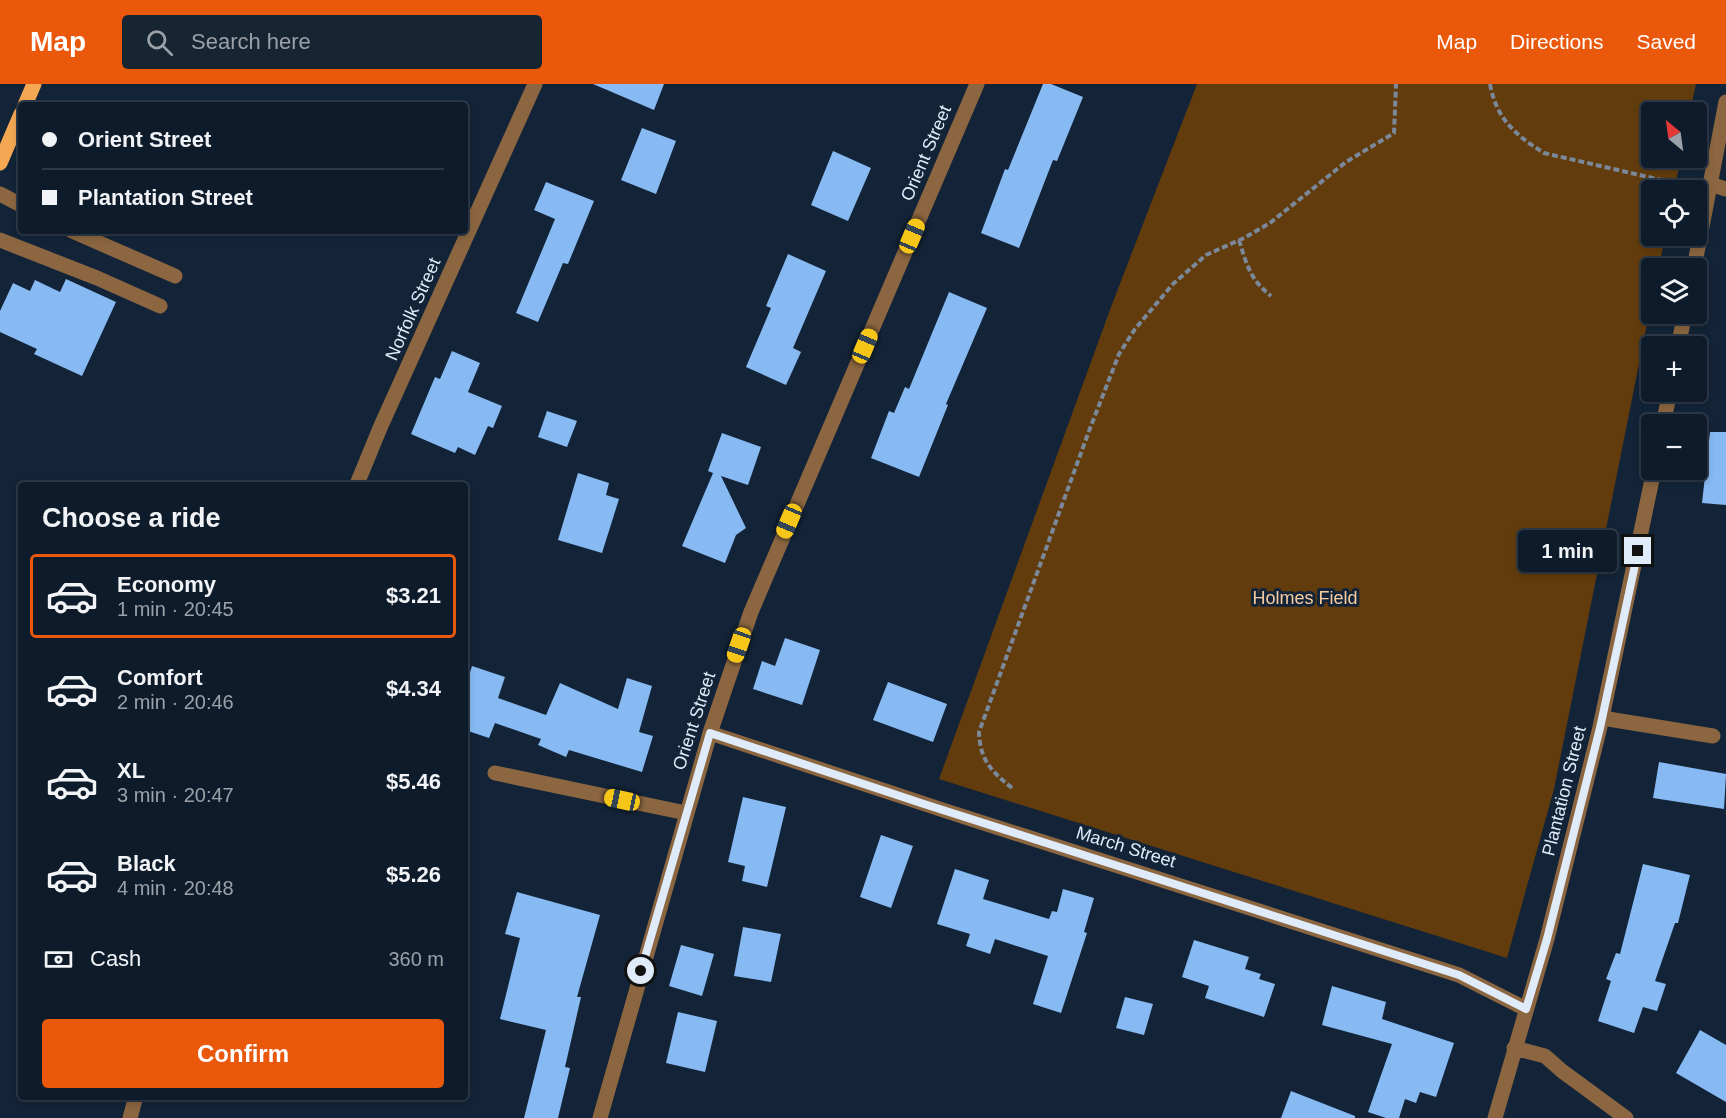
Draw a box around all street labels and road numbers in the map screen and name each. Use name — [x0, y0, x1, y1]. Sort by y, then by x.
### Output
street label: Orient Street — [897, 102, 955, 204]
street label: Norfolk Street — [381, 255, 445, 363]
street label: Orient Street — [669, 669, 719, 773]
street label: Plantation Street — [1538, 724, 1590, 858]
street label: March Street — [1074, 822, 1178, 872]

